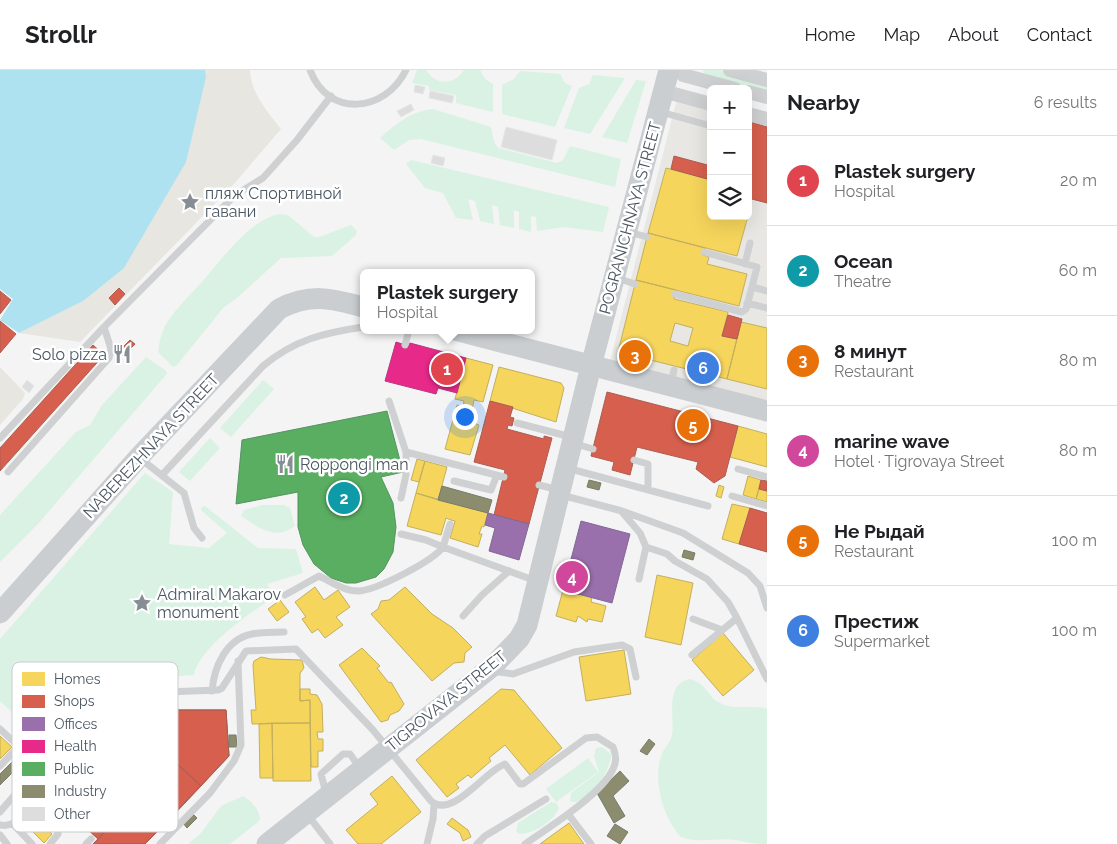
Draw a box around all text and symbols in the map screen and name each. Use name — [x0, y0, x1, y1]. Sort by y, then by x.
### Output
text: Strollr — [25, 20, 97, 49]
text: Home — [804, 24, 855, 45]
text: Map — [883, 24, 920, 45]
text: About — [948, 24, 999, 45]
text: Contact — [1027, 24, 1092, 45]
map controls — [707, 85, 752, 220]
button: + — [707, 85, 752, 130]
text: Nearby — [787, 90, 860, 115]
text: 6 results — [1034, 93, 1097, 112]
street label: POGRANICHNAYA STREET — [595, 120, 665, 316]
button: − — [707, 130, 752, 175]
text: Plastek surgery — [834, 160, 975, 182]
text: 1 — [799, 171, 807, 190]
text: 20 m — [1060, 171, 1097, 190]
button: layers — [707, 175, 752, 220]
text: Hospital — [834, 182, 895, 201]
place label: пляж Спортивной гавани — [205, 184, 342, 221]
place icon: пляж Спортивной гавани — [179, 191, 201, 213]
text: Ocean — [834, 250, 893, 272]
text: 2 — [798, 261, 808, 280]
text: 60 m — [1059, 261, 1097, 280]
popup — [360, 269, 535, 334]
text: Theatre — [834, 272, 891, 291]
text: Plastek surgery — [377, 281, 518, 303]
text: Hospital — [377, 303, 438, 322]
pin: 3 — [619, 337, 651, 375]
text: 8 минут — [834, 340, 907, 362]
restaurant icon: Solo pizza — [111, 343, 133, 365]
place label: Solo pizza — [32, 345, 107, 364]
pin: 6 — [687, 349, 719, 387]
pin: 1 — [431, 350, 463, 388]
text: 3 — [799, 351, 807, 370]
text: 80 m — [1059, 351, 1097, 370]
text: Restaurant — [834, 362, 914, 381]
street label: NABEREZHNAYA STREET — [79, 370, 223, 522]
your location — [452, 404, 478, 430]
pin: 5 — [677, 406, 709, 444]
text: marine wave — [834, 430, 949, 452]
text: 4 — [798, 441, 808, 460]
text: 80 m — [1059, 441, 1097, 460]
text: Hotel · Tigrovaya Street — [834, 452, 1004, 471]
restaurant icon: Roppongi man — [274, 453, 296, 475]
place label: Roppongi man — [300, 455, 409, 474]
pin: 2 — [328, 479, 360, 517]
text: Не Рыдай — [834, 520, 925, 542]
text: 5 — [799, 531, 807, 550]
text: 100 m — [1052, 531, 1097, 550]
text: Restaurant — [834, 542, 914, 561]
pin: 4 — [556, 558, 588, 596]
place label: Admiral Makarov monument — [157, 585, 281, 622]
place icon: Admiral Makarov monument — [131, 592, 153, 614]
text: Престиж — [834, 610, 919, 632]
text: 6 — [798, 621, 808, 640]
text: 100 m — [1052, 621, 1097, 640]
text: Supermarket — [834, 632, 930, 651]
street label: TIGROVAYA STREET — [382, 646, 510, 755]
legend — [12, 662, 178, 832]
text: Homes — [54, 671, 101, 687]
text: Shops — [54, 693, 95, 709]
text: Offices — [54, 716, 98, 732]
text: Health — [54, 738, 97, 754]
text: Public — [54, 761, 95, 777]
text: Industry — [54, 783, 107, 799]
text: Other — [54, 806, 91, 822]

